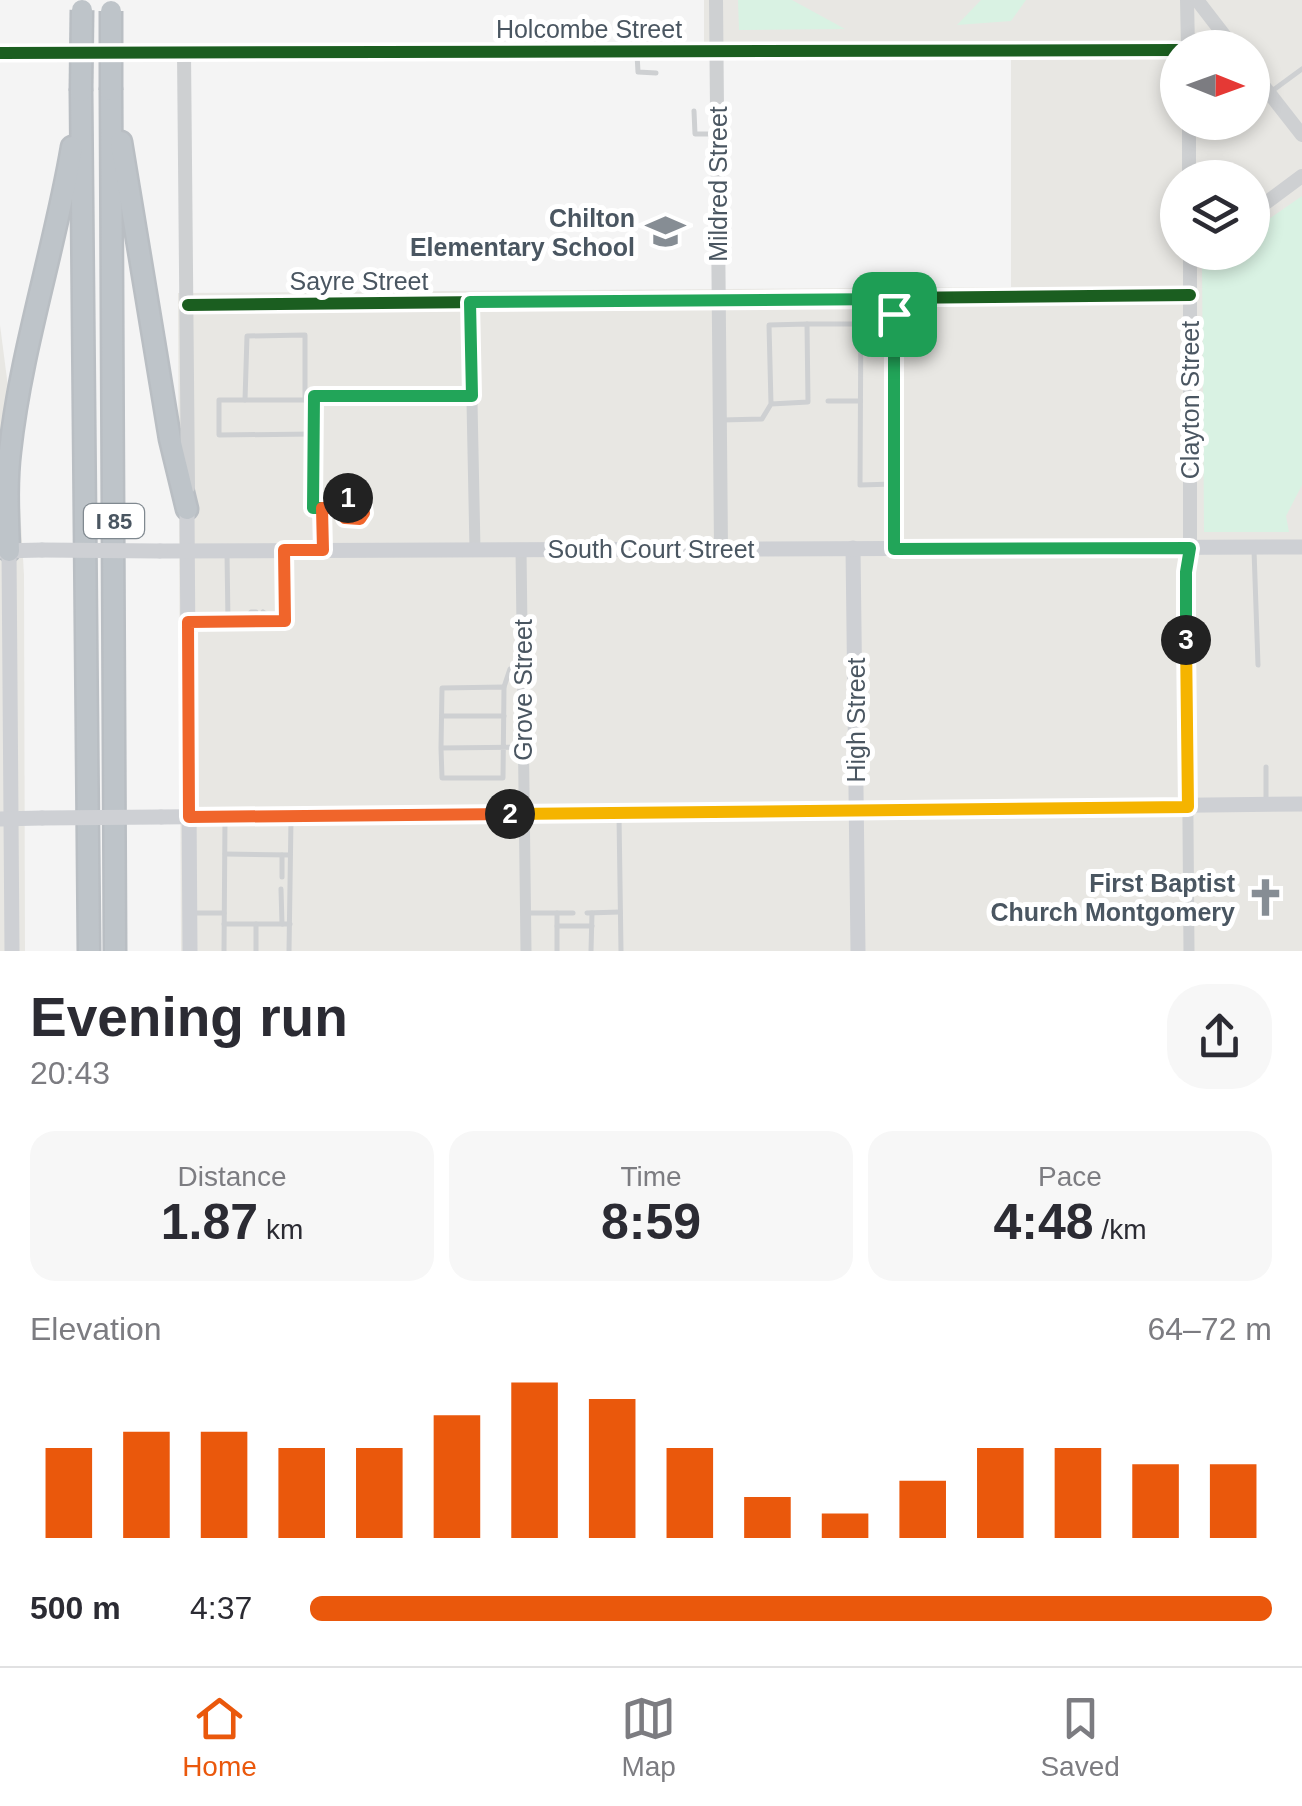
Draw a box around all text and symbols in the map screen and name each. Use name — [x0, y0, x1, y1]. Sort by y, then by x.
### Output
street label: Holcombe Street — [496, 15, 682, 43]
north arrow — [1160, 30, 1270, 140]
map controls — [1160, 30, 1270, 270]
street label: Mildred Street — [704, 106, 732, 262]
button: layers — [1160, 160, 1270, 270]
place label: Chilton Elementary School — [410, 204, 635, 261]
school or university icon: Chilton Elementary School — [644, 211, 686, 253]
street label: Sayre Street — [290, 267, 429, 295]
pin — [852, 272, 937, 357]
icon: arrive — [867, 287, 922, 342]
street label: Clayton Street — [1176, 321, 1204, 479]
pin: 1 — [323, 473, 373, 523]
text: 1 — [340, 482, 356, 513]
road number: I 85 — [84, 504, 144, 538]
street label: South Court Street — [547, 535, 755, 563]
pin: 3 — [1161, 615, 1211, 665]
street label: Grove Street — [509, 619, 537, 761]
text: 3 — [1178, 624, 1194, 655]
street label: High Street — [842, 657, 870, 783]
pin: 2 — [485, 789, 535, 839]
text: 2 — [502, 798, 518, 829]
place label: First Baptist Church Montgomery — [991, 869, 1236, 926]
church icon: First Baptist Church Montgomery — [1244, 876, 1286, 918]
button: share — [1167, 984, 1272, 1089]
text: Evening run — [30, 986, 348, 1048]
text: 20:43 — [30, 1055, 110, 1091]
text: Distance — [178, 1161, 286, 1192]
text: Time — [620, 1161, 682, 1192]
text: Pace — [1038, 1161, 1102, 1192]
text: 1.87 — [161, 1194, 258, 1250]
text: 8:59 — [601, 1194, 701, 1250]
text: 4:48 — [994, 1194, 1094, 1250]
text: km — [258, 1214, 303, 1245]
text: /km — [1094, 1214, 1146, 1245]
text: Elevation — [30, 1311, 162, 1347]
text: 64–72 m — [1147, 1311, 1272, 1347]
text: 500 m — [30, 1590, 121, 1626]
text: 4:37 — [190, 1590, 252, 1626]
tab: Home — [182, 1691, 257, 1783]
tab: Map — [621, 1691, 676, 1783]
tab: Saved — [1040, 1691, 1120, 1783]

